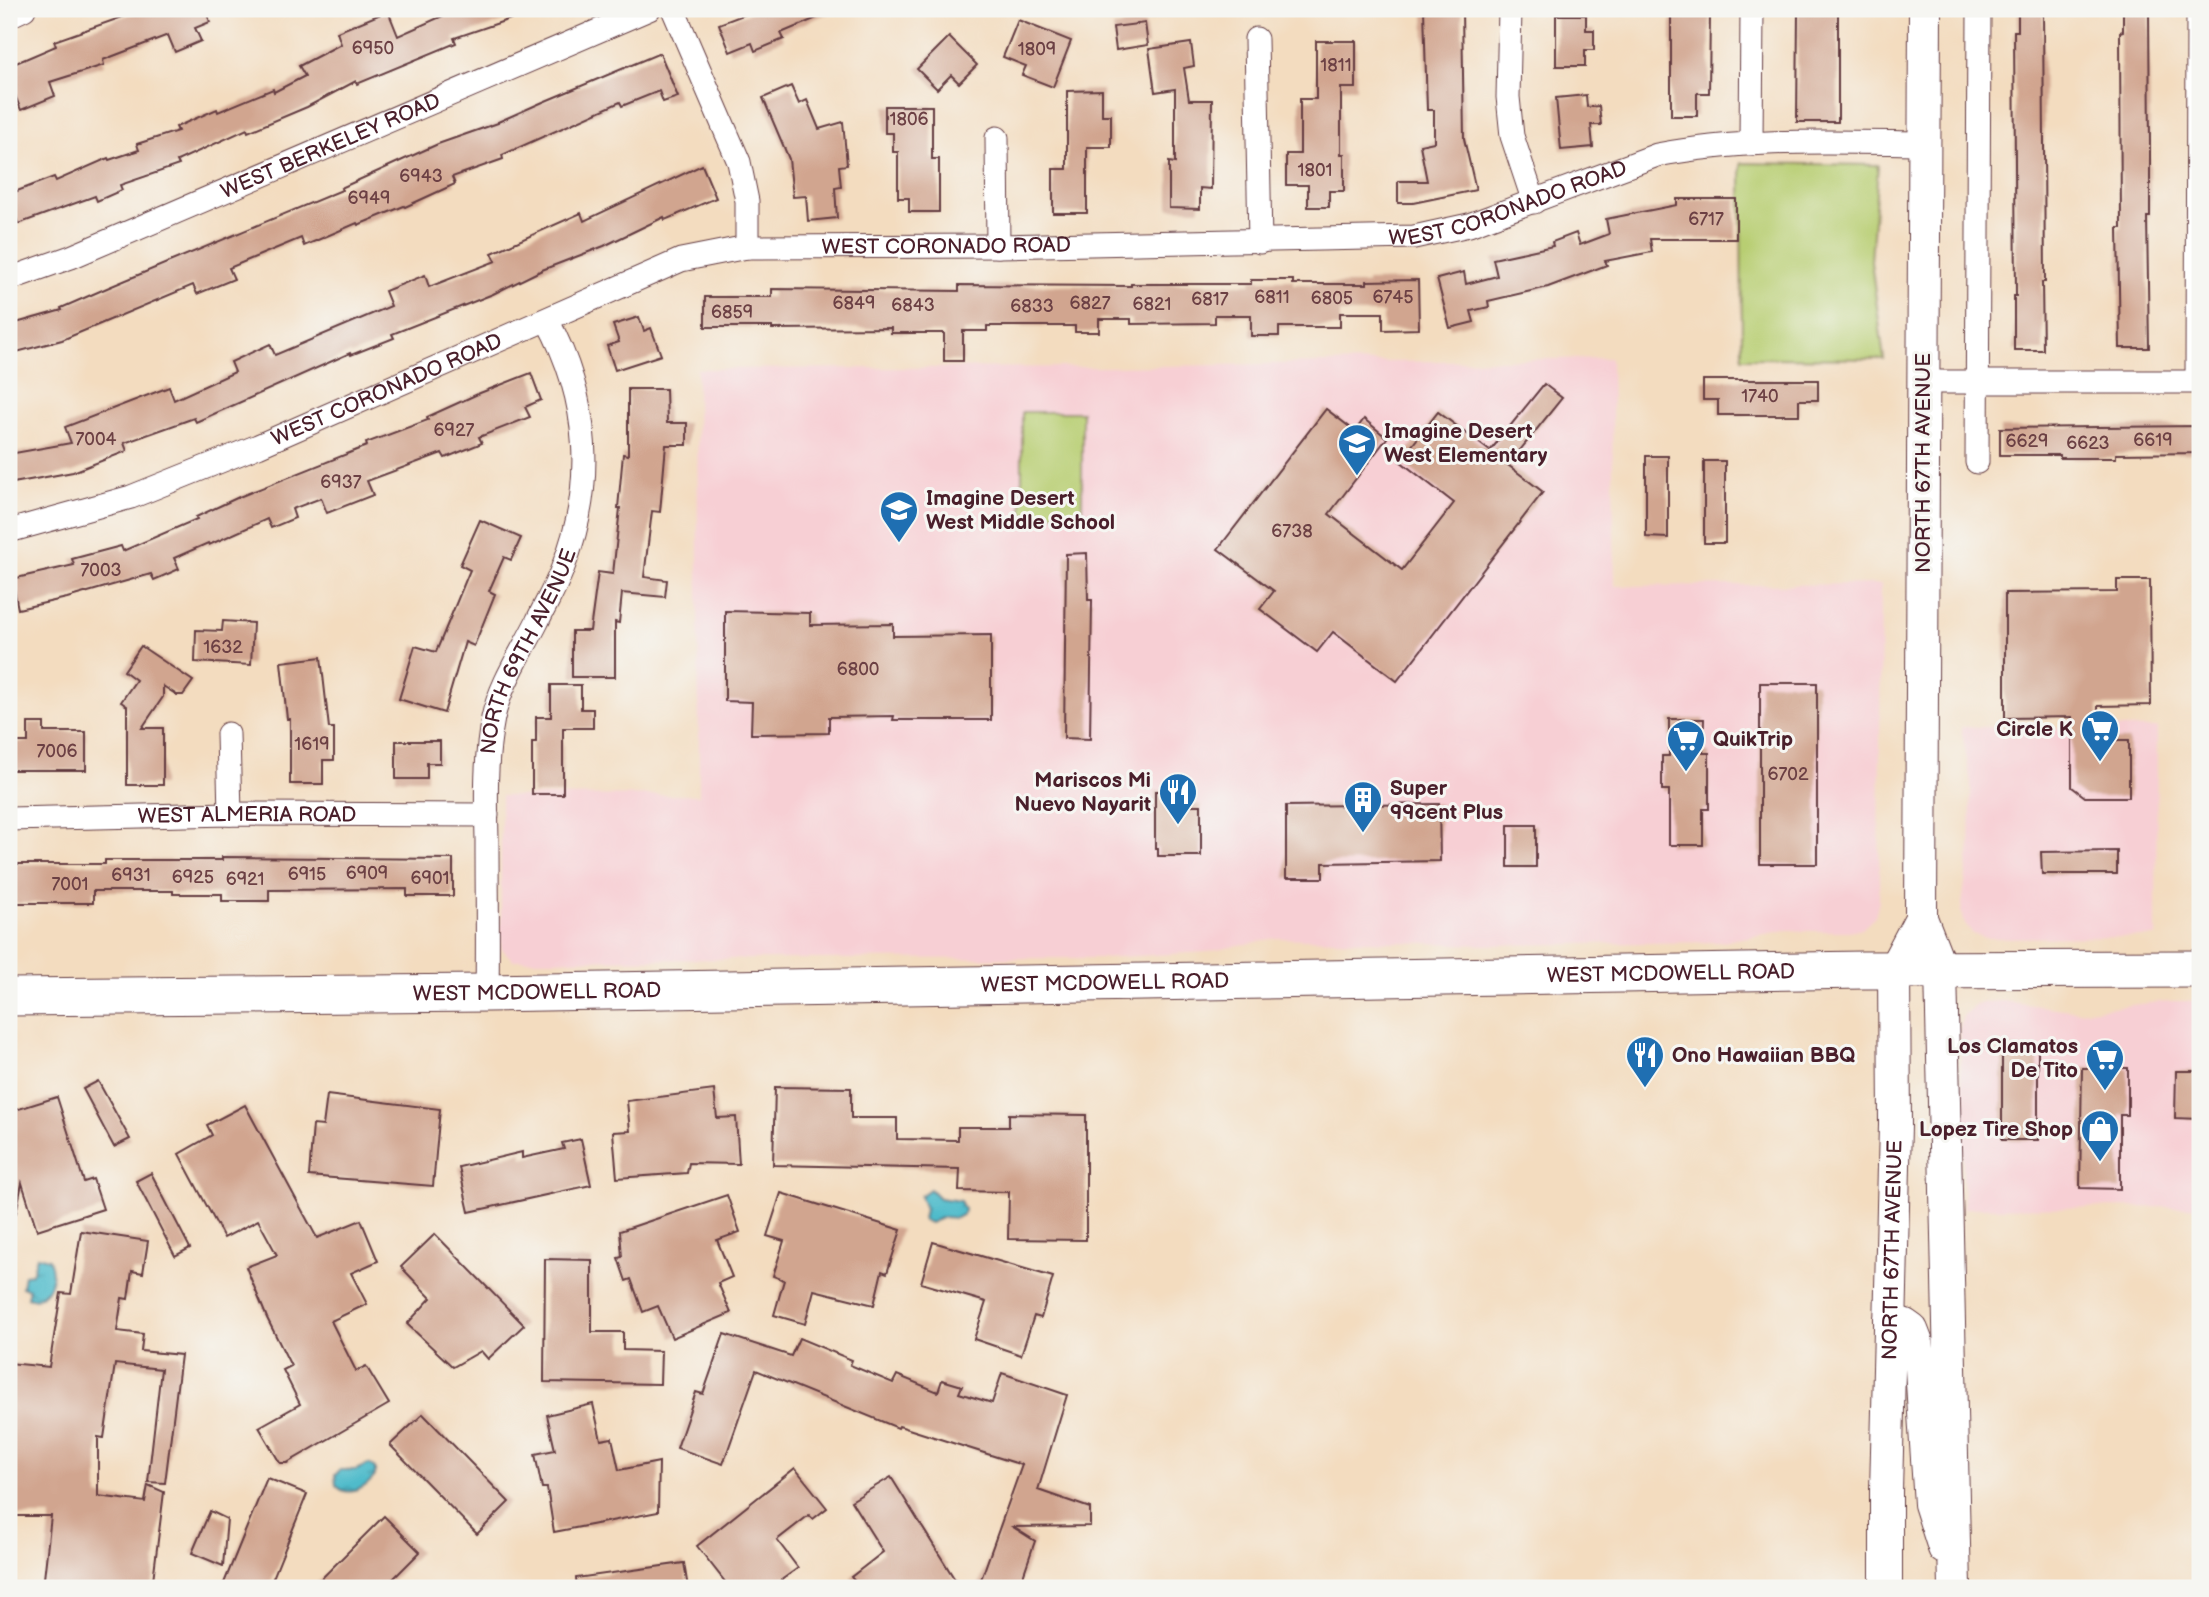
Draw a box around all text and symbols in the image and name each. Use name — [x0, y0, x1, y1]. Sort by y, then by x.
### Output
house number: 6950 — [352, 38, 394, 59]
house number: 1809 — [1018, 39, 1056, 60]
house number: 1811 — [1320, 55, 1352, 76]
street label: WEST BERKELEY ROAD — [217, 88, 444, 204]
house number: 1806 — [889, 109, 929, 130]
street label: WEST CORONADO ROAD — [1388, 155, 1630, 251]
house number: 1801 — [1297, 160, 1333, 181]
house number: 6943 — [399, 166, 443, 187]
house number: 6949 — [348, 188, 390, 209]
house number: 6717 — [1688, 209, 1724, 230]
street label: WEST CORONADO ROAD — [821, 232, 1071, 259]
house number: 6811 — [1254, 287, 1290, 308]
house number: 6745 — [1372, 287, 1414, 308]
house number: 6805 — [1311, 288, 1353, 309]
house number: 6817 — [1191, 289, 1229, 310]
house number: 6849 — [833, 293, 875, 314]
house number: 6827 — [1070, 293, 1111, 314]
house number: 6821 — [1133, 294, 1171, 315]
house number: 6843 — [891, 295, 935, 316]
house number: 6833 — [1010, 296, 1054, 317]
house number: 6859 — [711, 302, 753, 323]
street label: WEST CORONADO ROAD — [267, 328, 506, 451]
street label: NORTH 67TH AVENUE — [1911, 353, 1936, 573]
house number: 1740 — [1741, 386, 1779, 407]
place label: Imagine Desert West Elementary — [1384, 419, 1548, 468]
house number: 6927 — [434, 420, 475, 441]
school or university icon: Imagine Desert West Elementary — [1336, 422, 1378, 477]
house number: 7004 — [76, 429, 117, 450]
house number: 6619 — [2133, 430, 2173, 451]
house number: 6629 — [2005, 431, 2049, 452]
house number: 6623 — [2066, 433, 2110, 454]
house number: 6937 — [320, 472, 362, 493]
place label: Imagine Desert West Middle School — [926, 486, 1115, 535]
school or university icon: Imagine Desert West Middle School — [878, 489, 920, 544]
house number: 6738 — [1271, 521, 1313, 542]
street label: NORTH 69TH AVENUE — [475, 545, 581, 755]
house number: 7003 — [80, 560, 122, 581]
house number: 1632 — [203, 637, 243, 658]
house number: 6800 — [837, 659, 879, 680]
supermarket icon: Circle K — [2079, 708, 2121, 763]
place label: Circle K — [1996, 717, 2073, 742]
supermarket icon: QuikTrip — [1665, 718, 1707, 773]
place label: QuikTrip — [1713, 727, 1793, 752]
house number: 1619 — [294, 734, 330, 755]
house number: 7006 — [36, 741, 78, 762]
house number: 6702 — [1767, 764, 1809, 785]
place label: Mariscos Mi Nuevo Nayarit — [1014, 768, 1151, 817]
restaurant icon: Mariscos Mi Nuevo Nayarit — [1157, 771, 1199, 826]
place label: Super 99cent Plus — [1390, 776, 1503, 825]
building icon: Super 99cent Plus — [1342, 779, 1384, 834]
street label: WEST ALMERIA ROAD — [137, 801, 356, 829]
house number: 6909 — [346, 863, 388, 884]
house number: 6915 — [288, 864, 326, 885]
house number: 6931 — [111, 865, 151, 886]
house number: 6925 — [172, 867, 214, 888]
house number: 6901 — [411, 868, 449, 889]
house number: 6921 — [226, 869, 264, 890]
house number: 7001 — [52, 874, 88, 895]
street label: WEST MCDOWELL ROAD — [1546, 959, 1795, 988]
street label: WEST MCDOWELL ROAD — [980, 968, 1229, 997]
street label: WEST MCDOWELL ROAD — [413, 978, 661, 1006]
restaurant icon: Ono Hawaiian BBQ — [1624, 1034, 1666, 1089]
place label: Los Clamatos De Tito — [1947, 1034, 2078, 1083]
supermarket icon: Los Clamatos De Tito — [2084, 1037, 2126, 1092]
place label: Ono Hawaiian BBQ — [1672, 1043, 1855, 1068]
shop icon: Lopez Tire Shop — [2079, 1108, 2121, 1163]
place label: Lopez Tire Shop — [1919, 1117, 2073, 1142]
street label: NORTH 67TH AVENUE — [1877, 1140, 1907, 1360]

